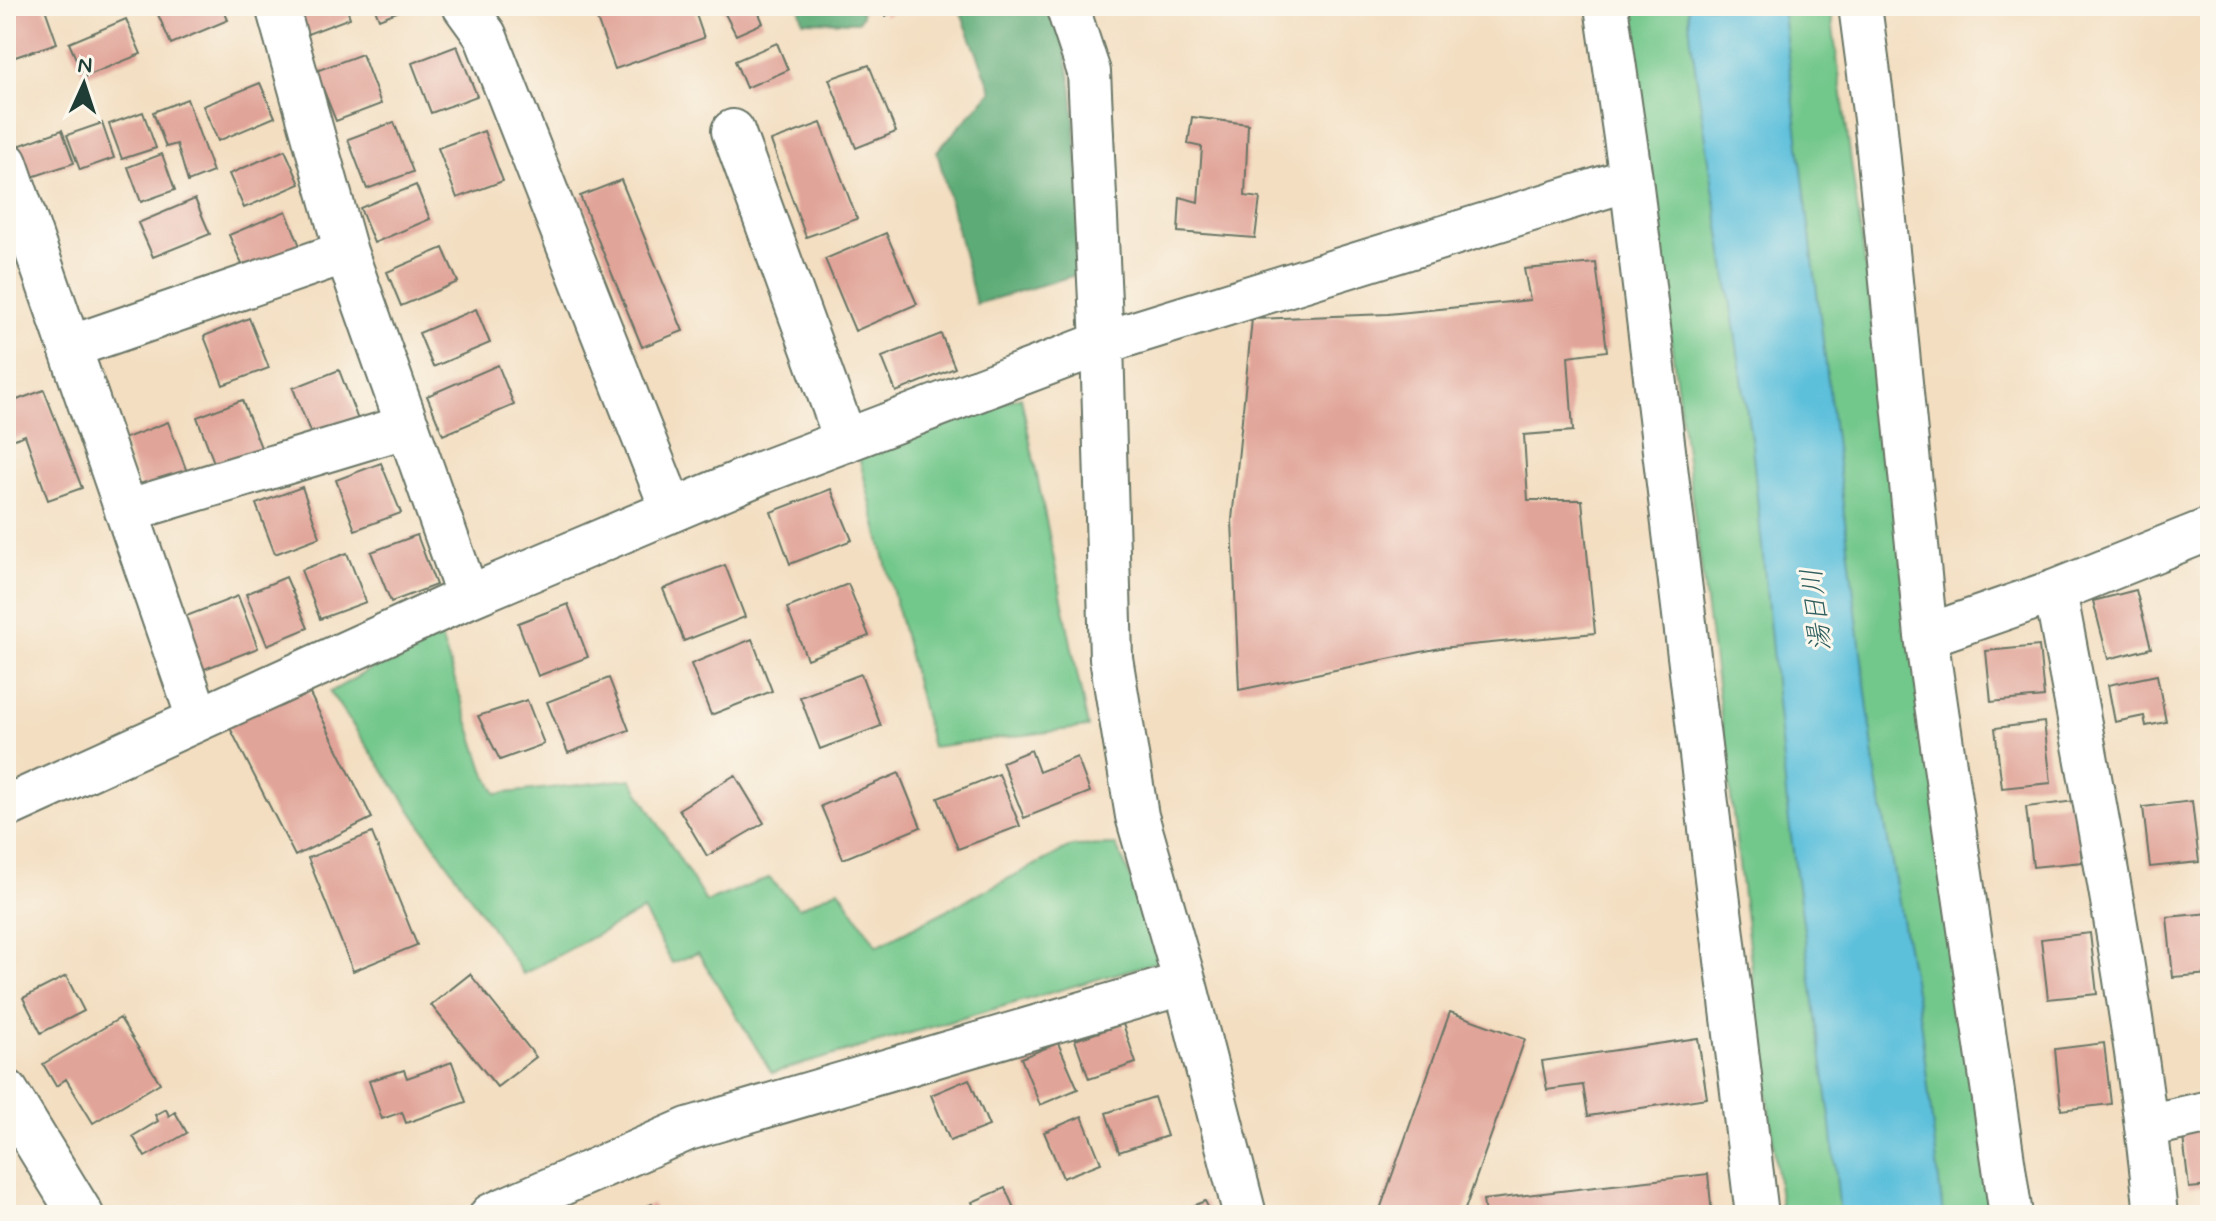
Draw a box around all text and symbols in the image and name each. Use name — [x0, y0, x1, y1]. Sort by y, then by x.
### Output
north arrow — [44, 44, 124, 124]
text: N — [77, 52, 93, 80]
water label: 湯日川 — [1794, 566, 1841, 654]

